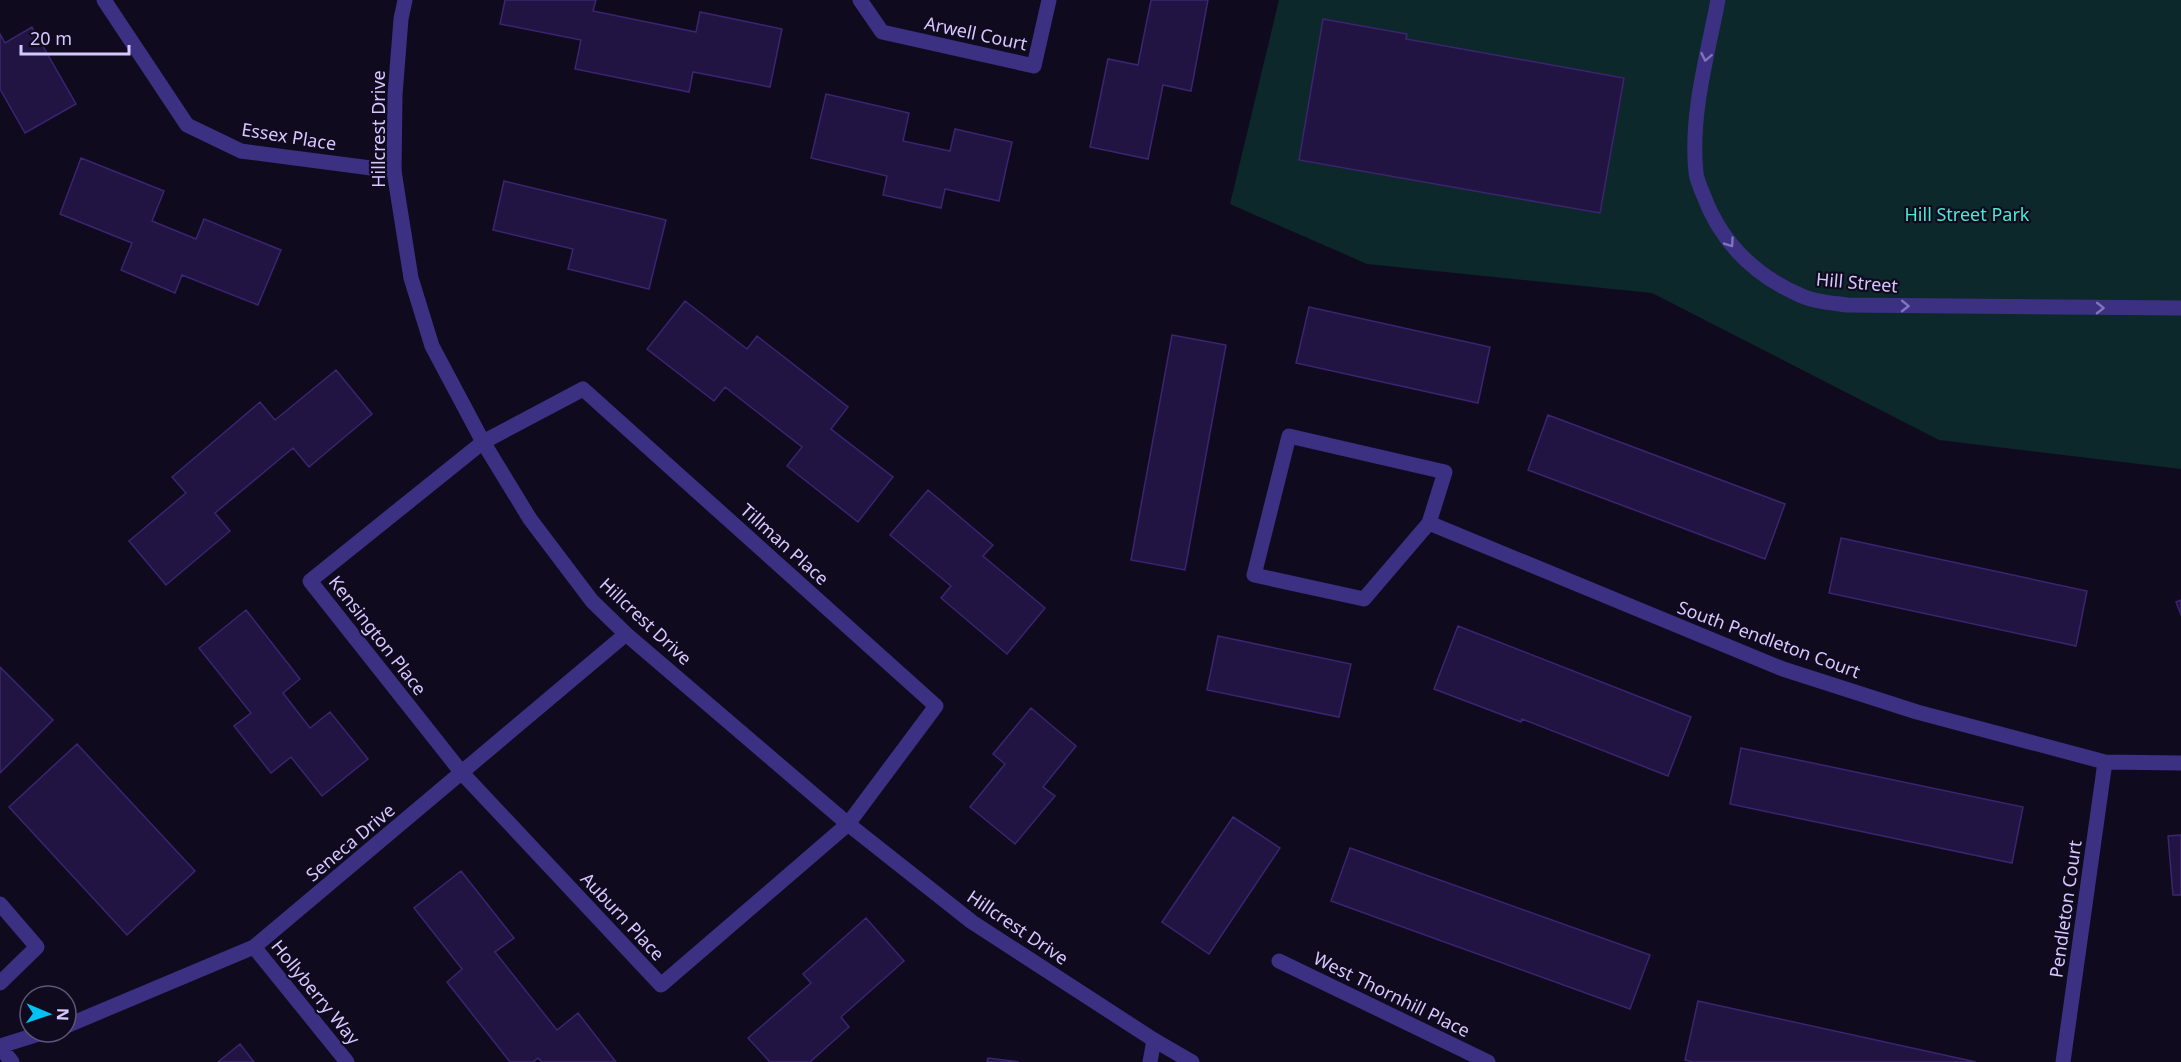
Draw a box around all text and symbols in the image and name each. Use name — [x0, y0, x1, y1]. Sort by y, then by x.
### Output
street label: Arwell Court — [922, 10, 1030, 56]
scale bar — [21, 18, 129, 56]
text: 20 m — [30, 26, 72, 50]
one-way arrow — [1700, 52, 1713, 62]
street label: Hillcrest Drive — [366, 70, 390, 188]
street label: Essex Place — [240, 117, 338, 155]
park label: Hill Street Park — [1905, 202, 2030, 226]
one-way arrow — [1723, 236, 1734, 247]
street label: Hill Street — [1815, 266, 1899, 298]
one-way arrow — [1901, 299, 1910, 312]
one-way arrow — [2096, 302, 2105, 314]
street label: Tillman Place — [736, 498, 834, 590]
street label: Kensington Place — [324, 570, 432, 700]
street label: Hillcrest Drive — [595, 572, 697, 670]
street label: South Pendleton Court — [1674, 595, 1864, 683]
street label: Seneca Drive — [300, 798, 400, 886]
street label: Pendleton Court — [2043, 838, 2087, 979]
street label: Auburn Place — [576, 867, 670, 965]
street label: Hillcrest Drive — [963, 884, 1073, 970]
street label: Hollyberry Way — [266, 935, 366, 1050]
street label: West Thornhill Place — [1310, 946, 1474, 1042]
north arrow — [18, 984, 78, 1044]
text: N — [52, 1008, 74, 1021]

